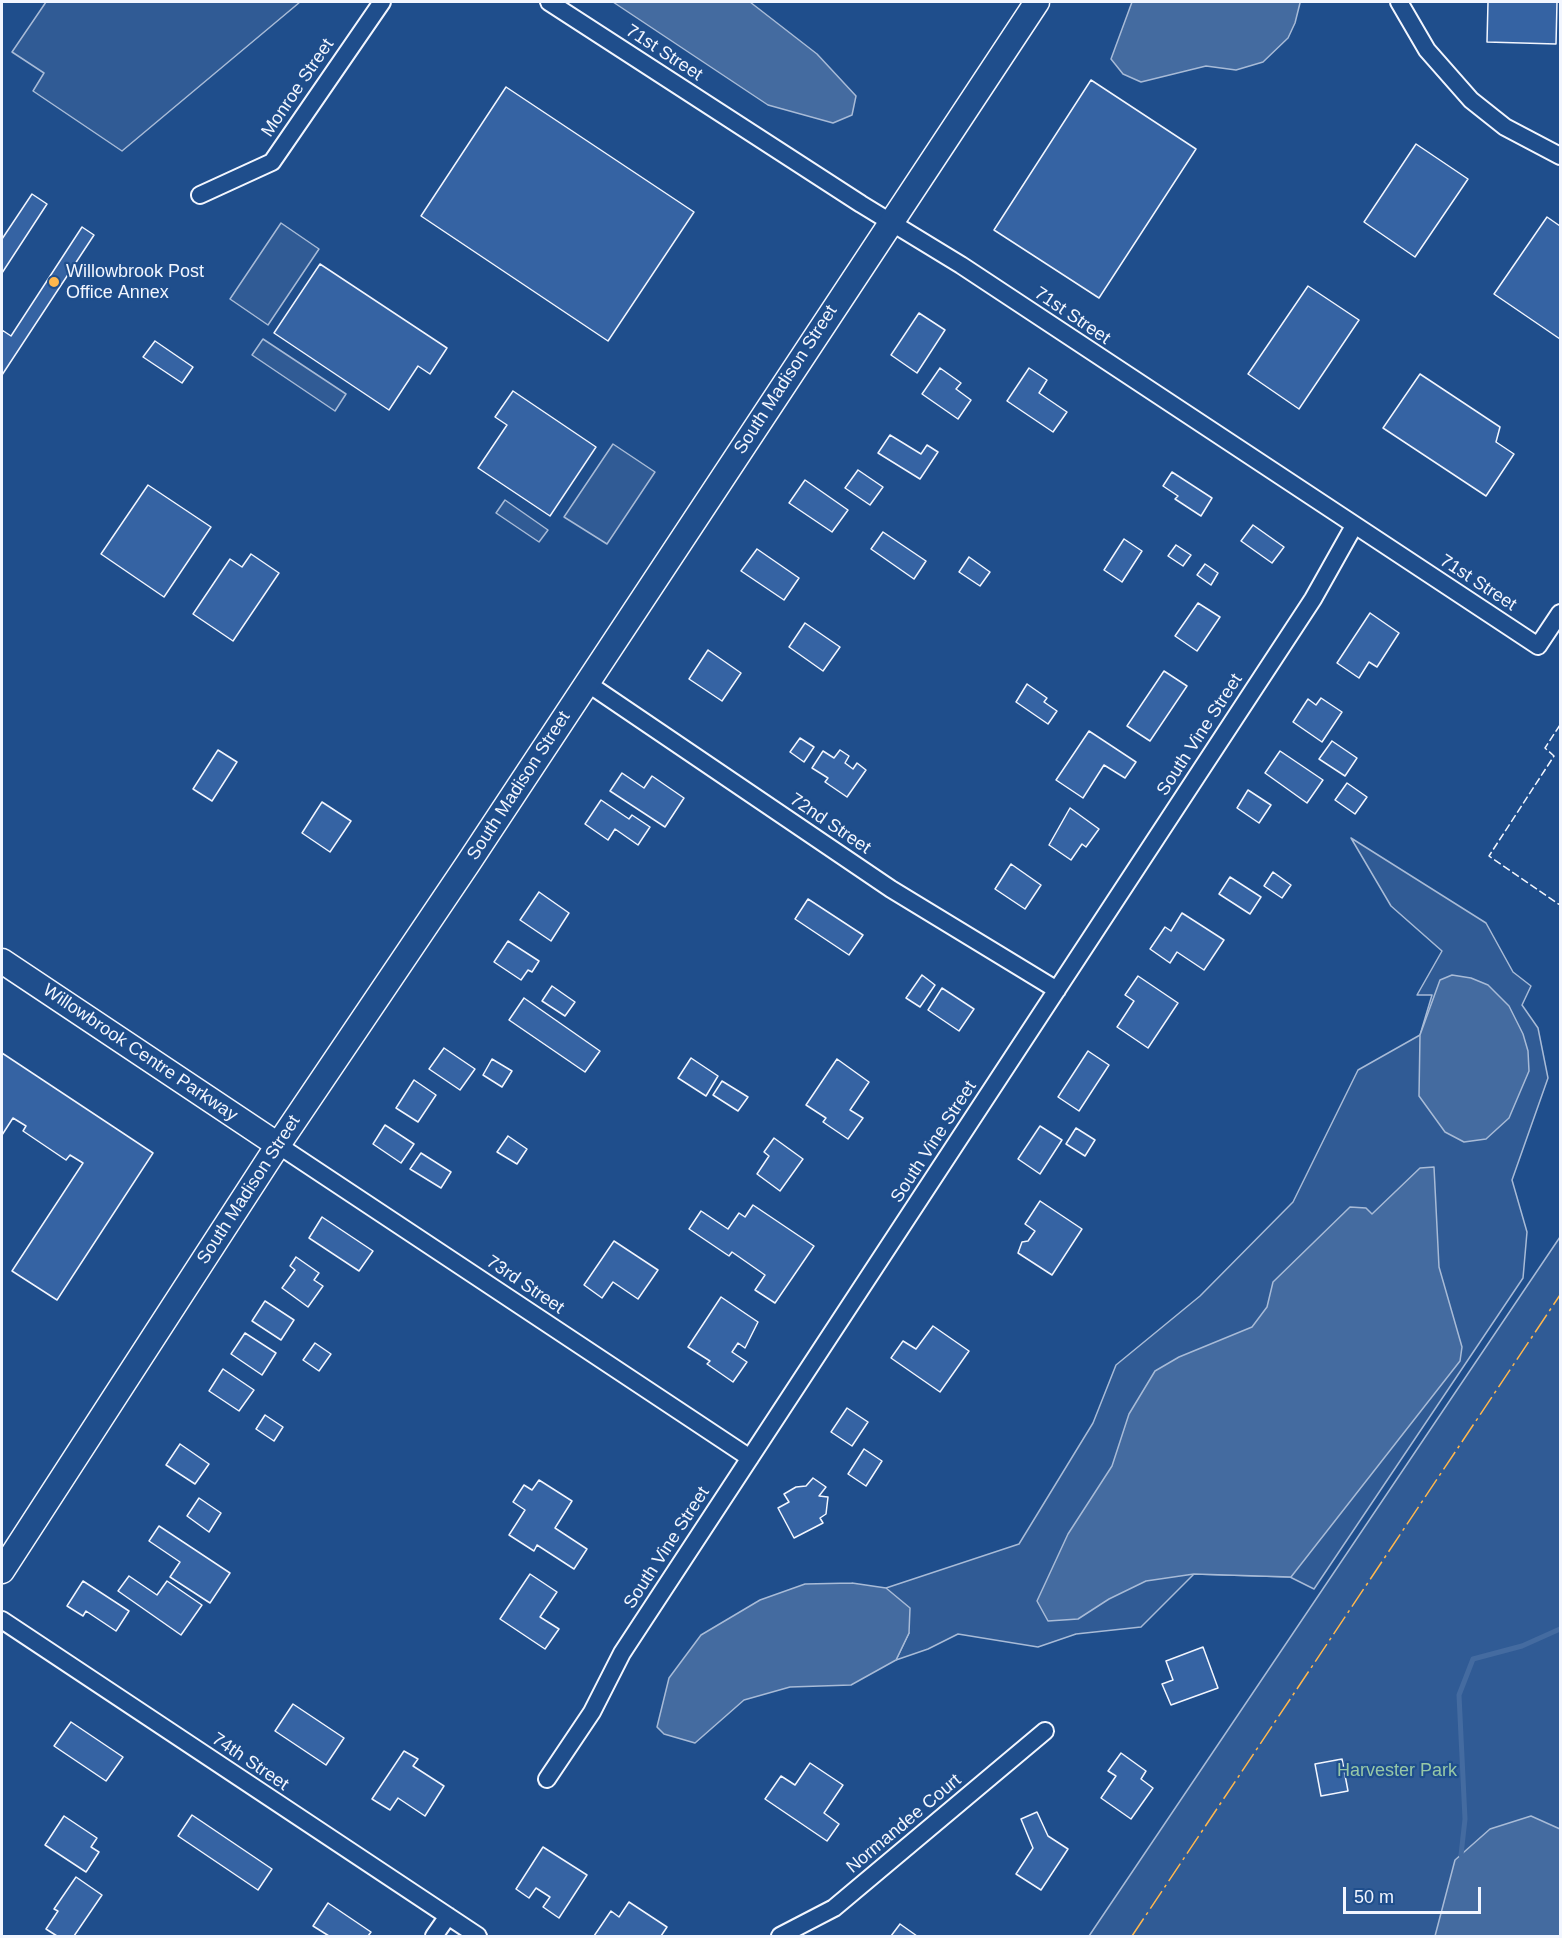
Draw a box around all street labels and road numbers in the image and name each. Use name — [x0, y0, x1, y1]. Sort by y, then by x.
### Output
street label: 71st Street — [622, 20, 706, 86]
street label: Monroe Street — [257, 35, 339, 141]
street label: 71st Street — [1030, 283, 1114, 349]
street label: South Madison Street — [730, 302, 842, 458]
street label: 71st Street — [1436, 550, 1520, 616]
street label: South Vine Street — [1153, 670, 1247, 800]
street label: South Madison Street — [463, 708, 575, 864]
street label: 72nd Street — [785, 789, 875, 859]
street label: Willowbrook Centre Parkway — [39, 980, 241, 1126]
street label: South Vine Street — [887, 1077, 981, 1207]
street label: South Madison Street — [193, 1112, 305, 1268]
street label: 73rd Street — [482, 1251, 568, 1319]
street label: South Vine Street — [620, 1483, 714, 1613]
street label: 74th Street — [207, 1728, 293, 1796]
street label: Normandee Court — [842, 1770, 966, 1878]

